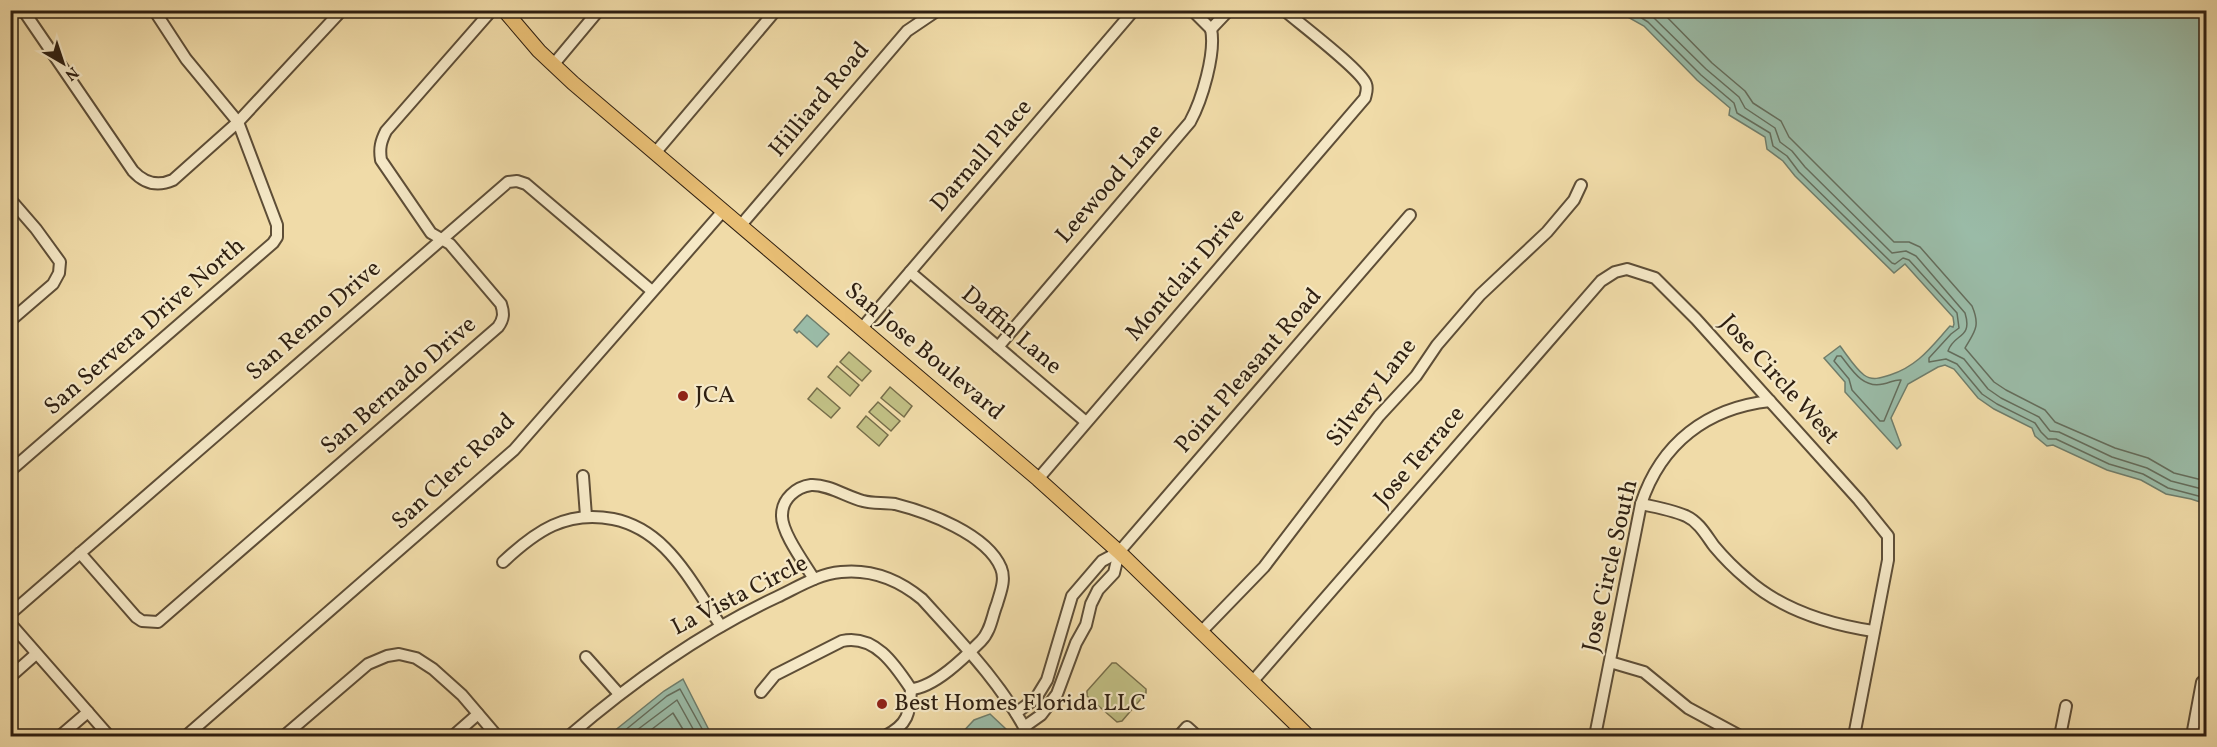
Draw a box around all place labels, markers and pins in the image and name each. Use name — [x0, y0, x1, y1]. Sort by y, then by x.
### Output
place label: JCA — [695, 379, 735, 413]
marker: JCA — [676, 389, 690, 403]
place label: Best Homes Florida LLC — [894, 687, 1146, 721]
marker: Best Homes Florida LLC — [875, 697, 889, 711]

